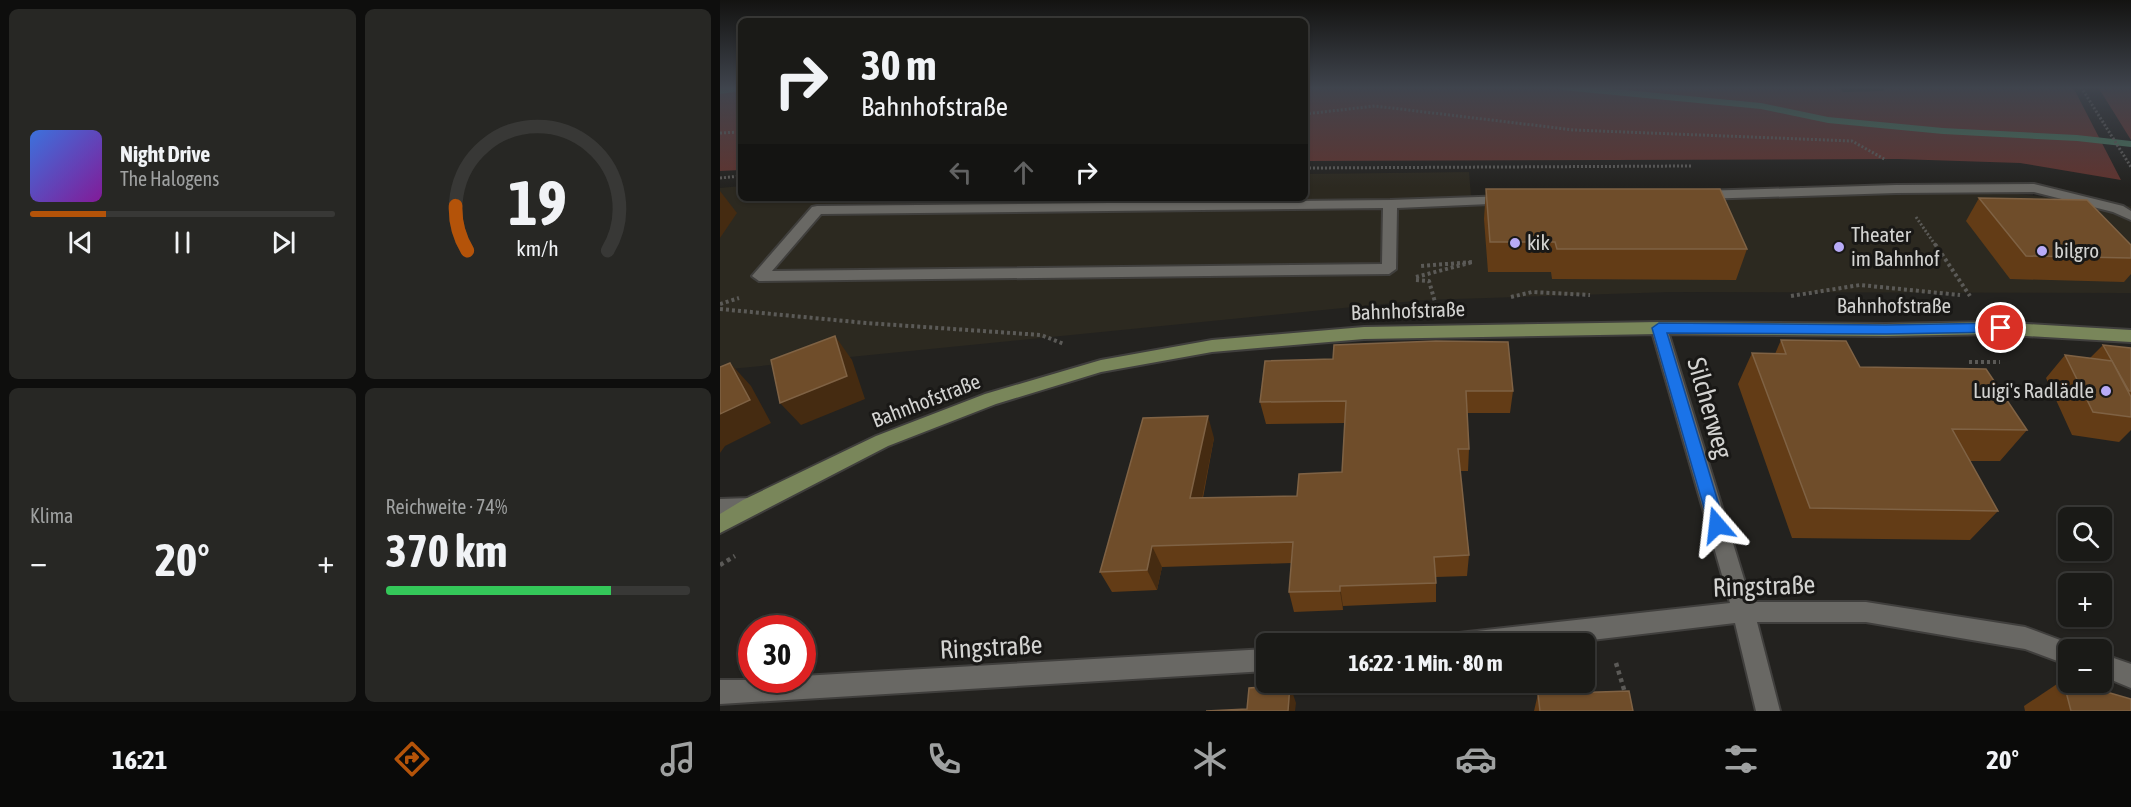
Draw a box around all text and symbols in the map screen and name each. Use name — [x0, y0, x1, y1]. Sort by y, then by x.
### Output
text: 30 m — [861, 41, 936, 89]
icon: right — [762, 42, 840, 120]
text: Bahnhofstraße — [861, 91, 1008, 122]
text: Night Drive — [120, 141, 210, 167]
icon: left — [944, 156, 977, 189]
icon: ahead — [1007, 156, 1040, 189]
icon: right — [1070, 156, 1103, 189]
text: The Halogens — [120, 167, 219, 190]
text: 19 — [508, 167, 567, 238]
place label: Theater im Bahnhof — [1851, 222, 1940, 270]
icon: previous — [64, 226, 97, 259]
icon: pause — [166, 226, 199, 259]
icon: next — [267, 226, 300, 259]
place label: kik — [1527, 230, 1550, 254]
marker: kik — [1508, 236, 1522, 250]
text: km/h — [516, 237, 559, 262]
place label: bilgro — [2054, 238, 2099, 262]
marker: Theater im Bahnhof — [1832, 240, 1846, 254]
marker: bilgro — [2035, 244, 2049, 258]
street label: Bahnhofstraße — [1837, 293, 1951, 317]
street label: Bahnhofstraße — [1350, 296, 1466, 324]
pin — [1975, 302, 2026, 353]
icon: arrive — [1984, 311, 2017, 344]
street label: Silcherweg — [1681, 354, 1739, 463]
street label: Bahnhofstraße — [868, 368, 983, 432]
place label: Luigi's Radlädle — [1973, 378, 2094, 402]
marker: Luigi's Radlädle — [2099, 384, 2113, 398]
position arrow — [1685, 493, 1749, 557]
text: Reichweite · 74% — [386, 495, 507, 518]
text: Klima — [30, 504, 73, 527]
map controls — [2058, 507, 2112, 693]
button: search — [2058, 507, 2112, 561]
text: 370 km — [386, 525, 507, 577]
text: 20° — [155, 534, 210, 586]
text: − — [30, 542, 47, 580]
text: + — [317, 542, 334, 580]
street label: Ringstraße — [1712, 569, 1816, 603]
button: + — [2058, 573, 2112, 627]
speed limit sign: 30 — [738, 615, 816, 693]
street label: Ringstraße — [939, 629, 1043, 665]
button: − — [2058, 639, 2112, 693]
text: 16:22 · 1 Min. · 80 m — [1348, 650, 1503, 676]
icon: directions — [391, 738, 433, 780]
icon: music — [657, 738, 699, 780]
icon: phone — [923, 738, 965, 780]
icon: climate — [1189, 738, 1231, 780]
icon: car — [1455, 738, 1497, 780]
icon: filters — [1720, 738, 1762, 780]
text: 16:21 — [112, 744, 167, 775]
text: 20° — [1986, 744, 2019, 775]

